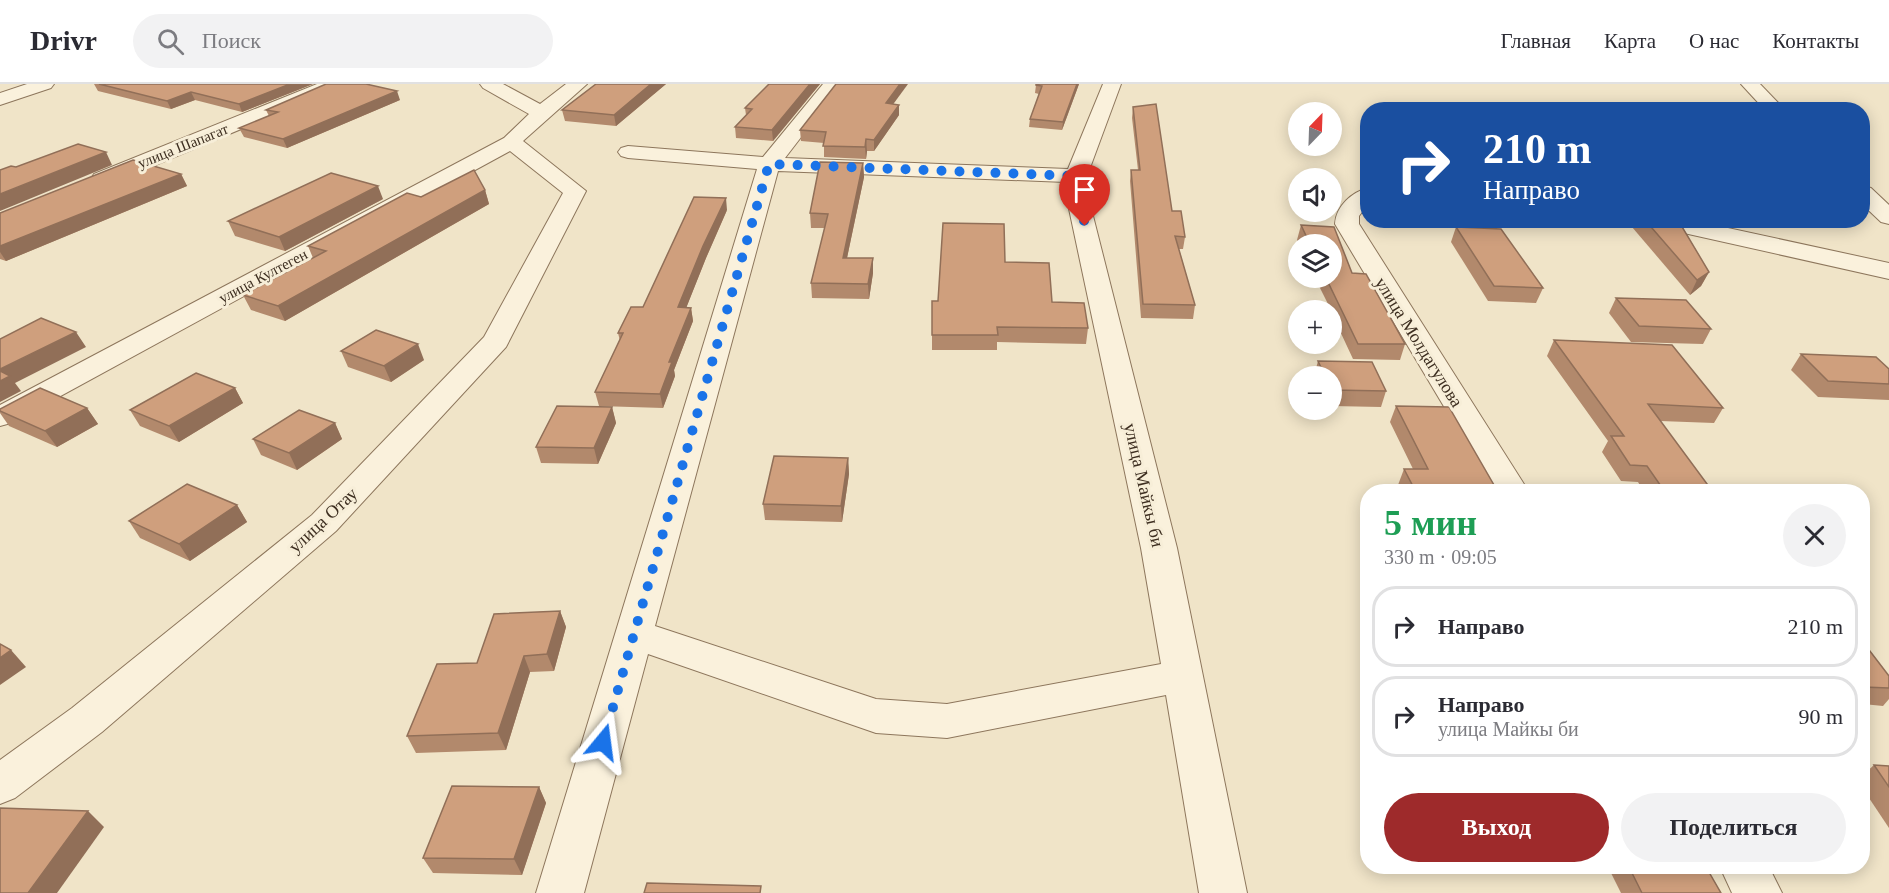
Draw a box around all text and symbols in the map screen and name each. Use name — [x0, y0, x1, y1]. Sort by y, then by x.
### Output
search box — [133, 14, 553, 68]
text: Drivr — [30, 25, 97, 56]
icon: search — [154, 25, 187, 58]
text: Поиск — [202, 28, 261, 53]
text: Главная — [1501, 29, 1571, 53]
text: Карта — [1604, 29, 1656, 53]
text: О нас — [1689, 29, 1739, 53]
text: Контакты — [1772, 29, 1859, 53]
north arrow — [1288, 102, 1342, 156]
map controls — [1288, 102, 1342, 420]
street label: улица Шапагат — [135, 120, 231, 171]
icon: right — [1384, 126, 1462, 204]
text: 210 m — [1483, 126, 1592, 172]
pin — [1059, 164, 1110, 226]
button: sound — [1288, 168, 1342, 222]
icon: arrive — [1068, 173, 1101, 206]
text: Направо — [1483, 175, 1580, 205]
button: layers — [1288, 234, 1342, 288]
street label: улица Култеген — [216, 246, 310, 306]
street label: улица Молдагулова — [1371, 273, 1467, 411]
button: + — [1288, 300, 1342, 354]
button: − — [1288, 366, 1342, 420]
street label: улица Майкы би — [1120, 421, 1168, 549]
street label: улица Отау — [285, 483, 361, 557]
text: 5 мин — [1384, 503, 1477, 543]
button: close — [1783, 504, 1846, 567]
text: 330 m · 09:05 — [1384, 546, 1497, 568]
icon: right — [1387, 610, 1420, 643]
text: Направо — [1438, 614, 1524, 639]
text: 210 m — [1787, 614, 1843, 639]
text: Направо — [1438, 692, 1524, 717]
icon: right — [1387, 700, 1420, 733]
text: 90 m — [1798, 704, 1843, 729]
position arrow — [571, 710, 635, 774]
text: улица Майкы би — [1438, 718, 1579, 740]
button: Выход — [1384, 793, 1609, 862]
button: Поделиться — [1621, 793, 1846, 862]

